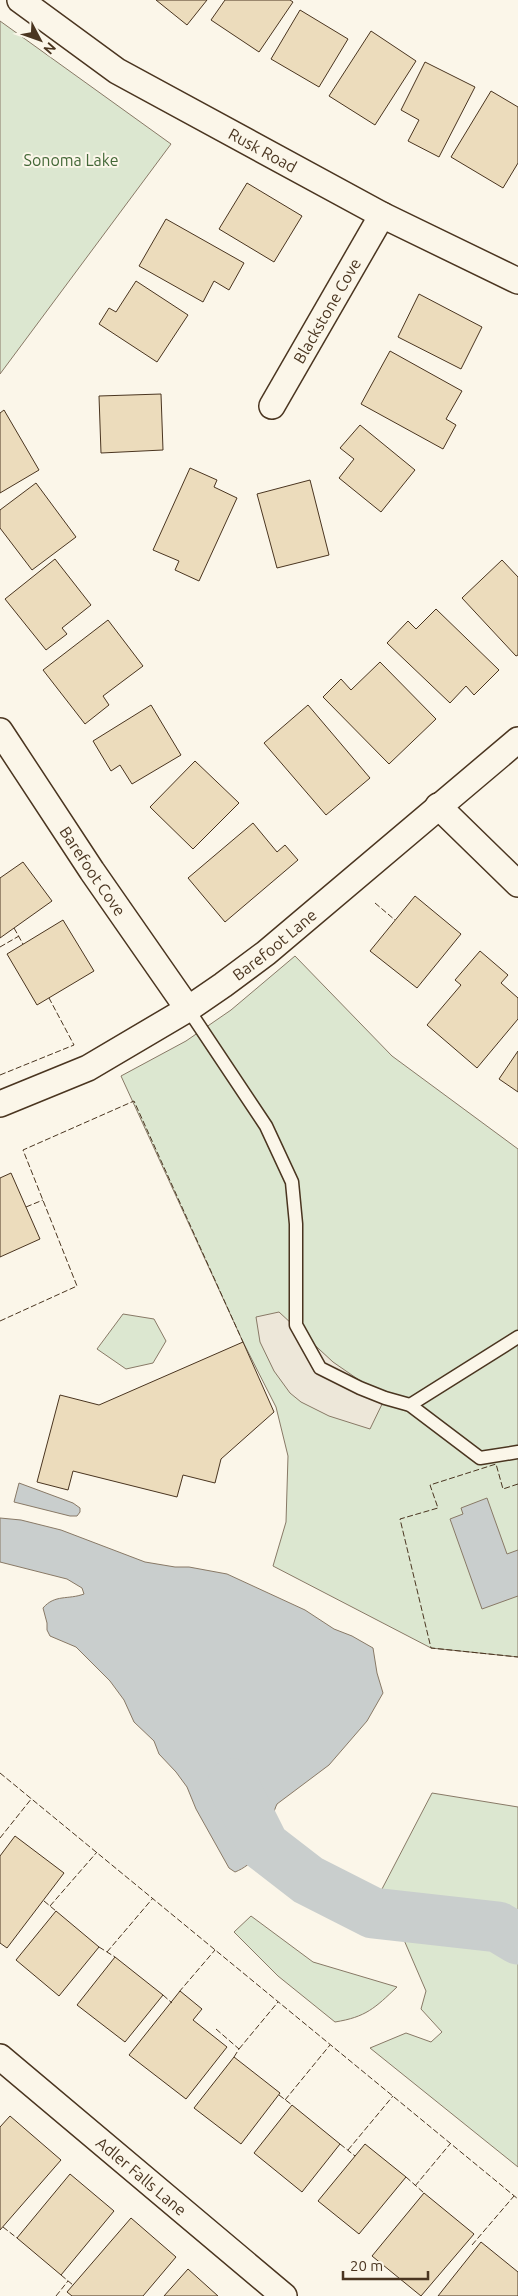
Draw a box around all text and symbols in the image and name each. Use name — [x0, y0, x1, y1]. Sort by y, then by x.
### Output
north arrow — [15, 15, 65, 65]
text: N — [40, 39, 59, 58]
street label: Rusk Road — [226, 124, 300, 176]
park label: Sonoma Lake — [24, 151, 118, 169]
street label: Blackstone Cove — [290, 255, 364, 366]
street label: Barefoot Cove — [56, 823, 129, 919]
street label: Barefoot Lane — [229, 905, 320, 984]
street label: Adler Falls Lane — [93, 2133, 190, 2219]
scale bar — [343, 2248, 428, 2280]
text: 20 m — [350, 2257, 383, 2274]

